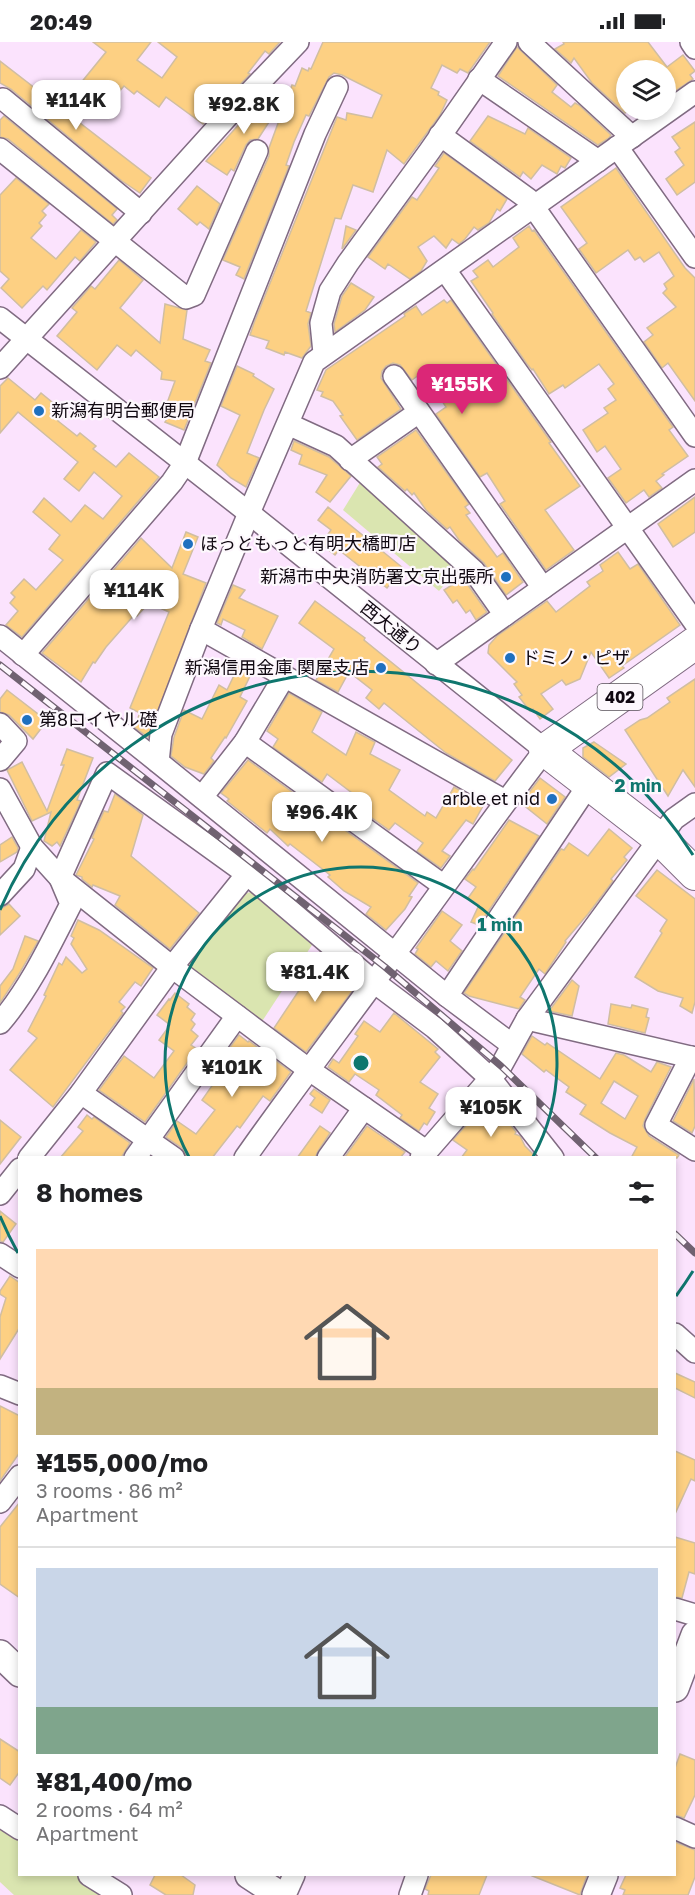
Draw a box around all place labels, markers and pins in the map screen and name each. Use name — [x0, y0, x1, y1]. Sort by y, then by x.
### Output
pin: ¥114K — [34, 80, 118, 131]
pin: ¥92.8K — [195, 84, 293, 135]
pin: ¥155K — [420, 364, 504, 415]
place label: 新潟有明台郵便局 — [51, 399, 195, 421]
marker: 新潟有明台郵便局 — [32, 404, 46, 418]
place label: ほっともっと有明大橋町店 — [200, 532, 416, 554]
marker: ほっともっと有明大橋町店 — [181, 537, 195, 551]
place label: 新潟市中央消防署文京出張所 — [260, 565, 494, 587]
pin: ¥114K — [92, 570, 176, 621]
marker: 新潟市中央消防署文京出張所 — [499, 570, 513, 584]
place label: ドミノ・ピザ — [522, 646, 630, 668]
marker: ドミノ・ピザ — [503, 651, 517, 665]
place label: 新潟信用金庫 関屋支店 — [185, 656, 369, 678]
marker: 新潟信用金庫 関屋支店 — [374, 661, 388, 675]
place label: 第8ロイヤル礎 — [39, 708, 157, 730]
marker: 第8ロイヤル礎 — [20, 713, 34, 727]
place label: arble et nid — [442, 787, 540, 809]
pin: ¥96.4K — [273, 792, 371, 843]
marker: arble et nid — [545, 792, 559, 806]
pin: ¥81.4K — [266, 952, 364, 1003]
pin: ¥101K — [190, 1047, 274, 1098]
centre of rings — [351, 1053, 371, 1073]
pin: ¥105K — [449, 1087, 533, 1138]

